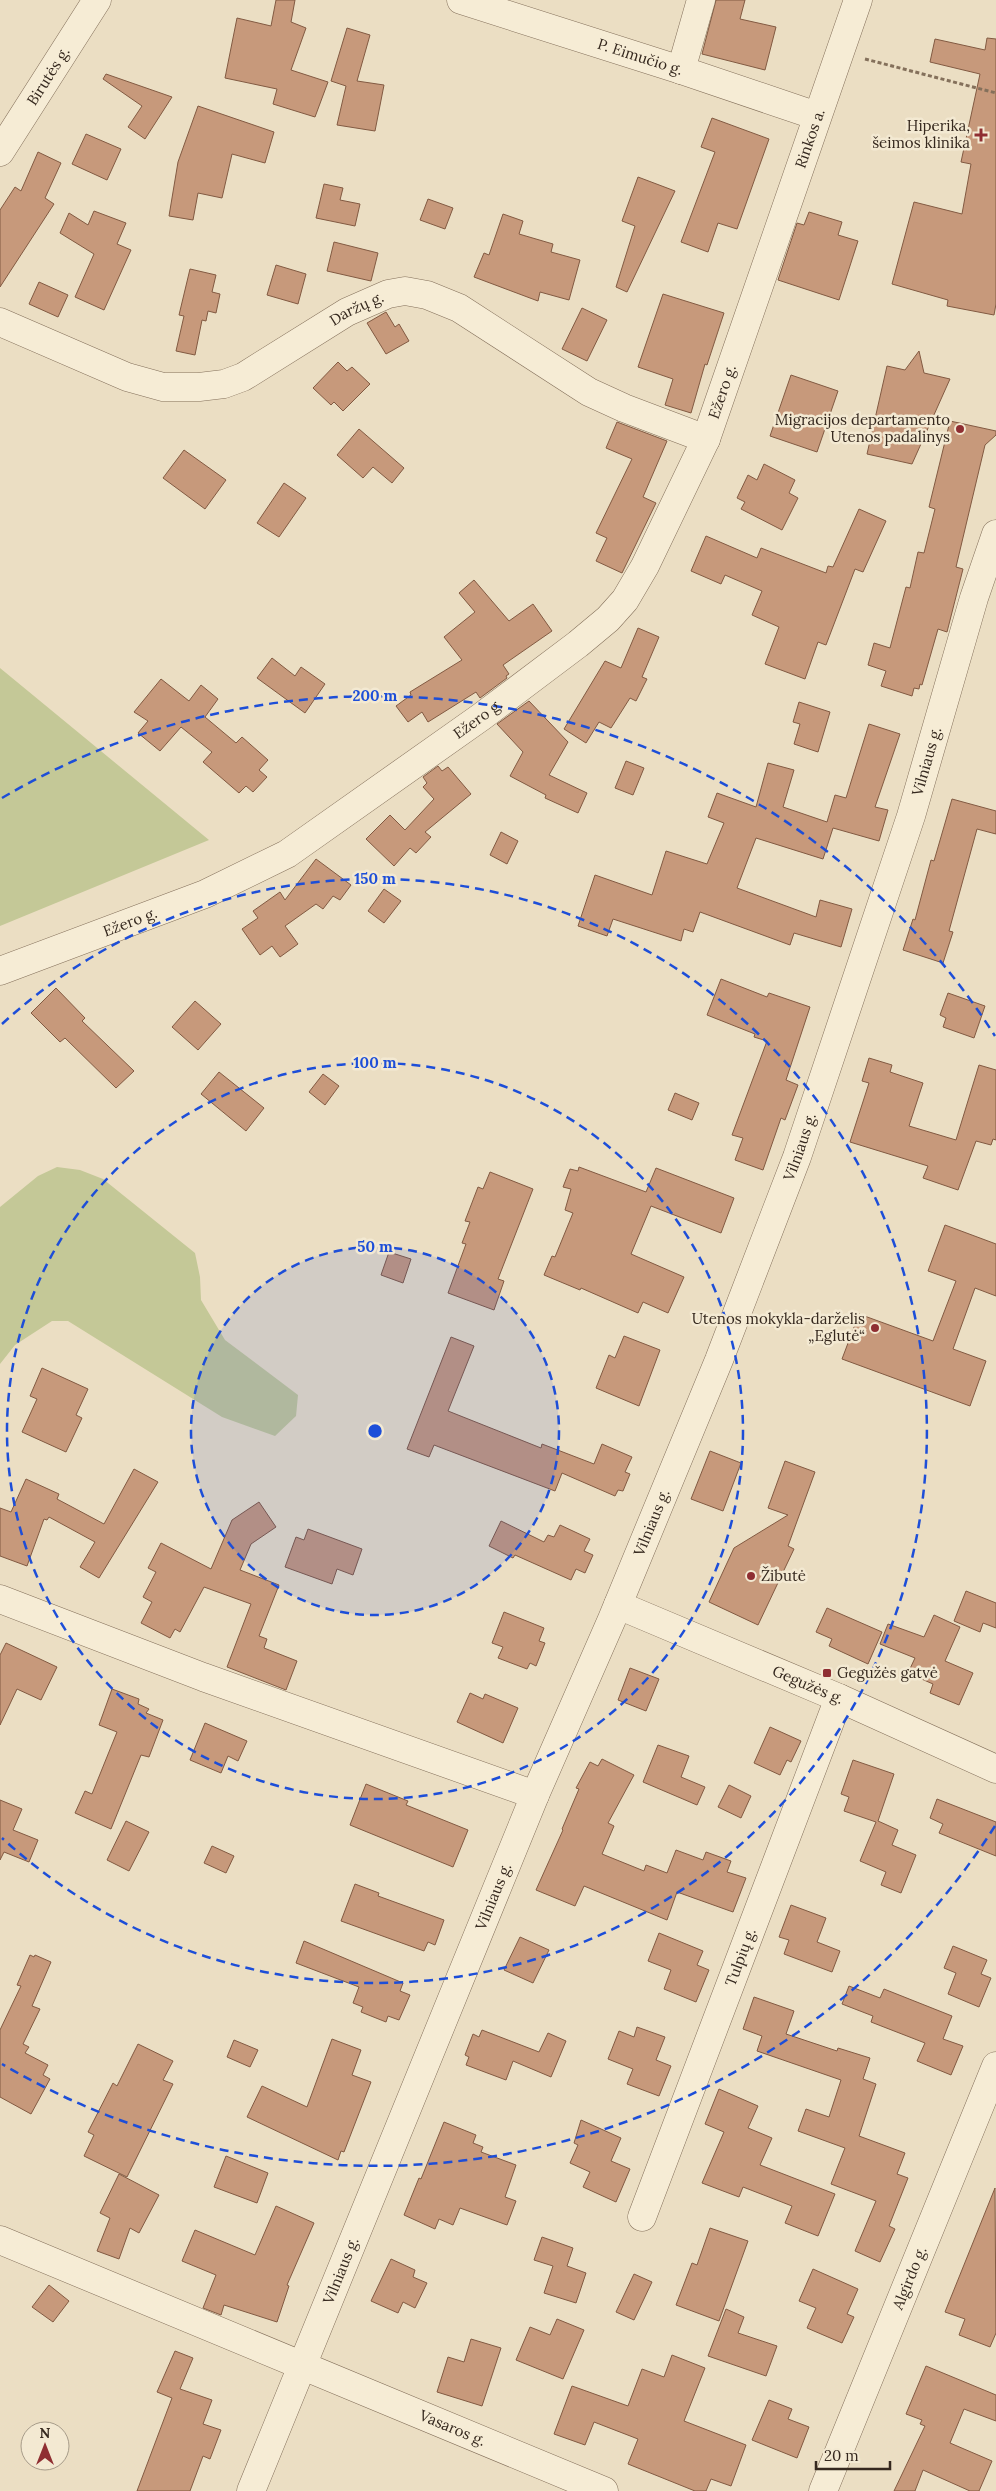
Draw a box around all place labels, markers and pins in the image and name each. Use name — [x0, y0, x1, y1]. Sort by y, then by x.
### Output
place label: Hiperika, šeimos klinika — [872, 116, 970, 152]
marker: Hiperika, šeimos klinika — [974, 128, 988, 142]
place label: Migracijos departamento Utenos padalinys — [775, 410, 950, 446]
marker: Migracijos departamento Utenos padalinys — [954, 423, 966, 435]
place label: Utenos mokykla-darželis „Eglutė“ — [692, 1309, 865, 1345]
marker: Utenos mokykla-darželis „Eglutė“ — [869, 1322, 881, 1334]
centre of rings — [366, 1422, 384, 1440]
place label: Žibutė — [761, 1566, 806, 1585]
marker: Žibutė — [745, 1570, 757, 1582]
place label: Gegužės gatvė — [837, 1663, 938, 1682]
marker: Gegužės gatvė — [821, 1667, 833, 1679]

